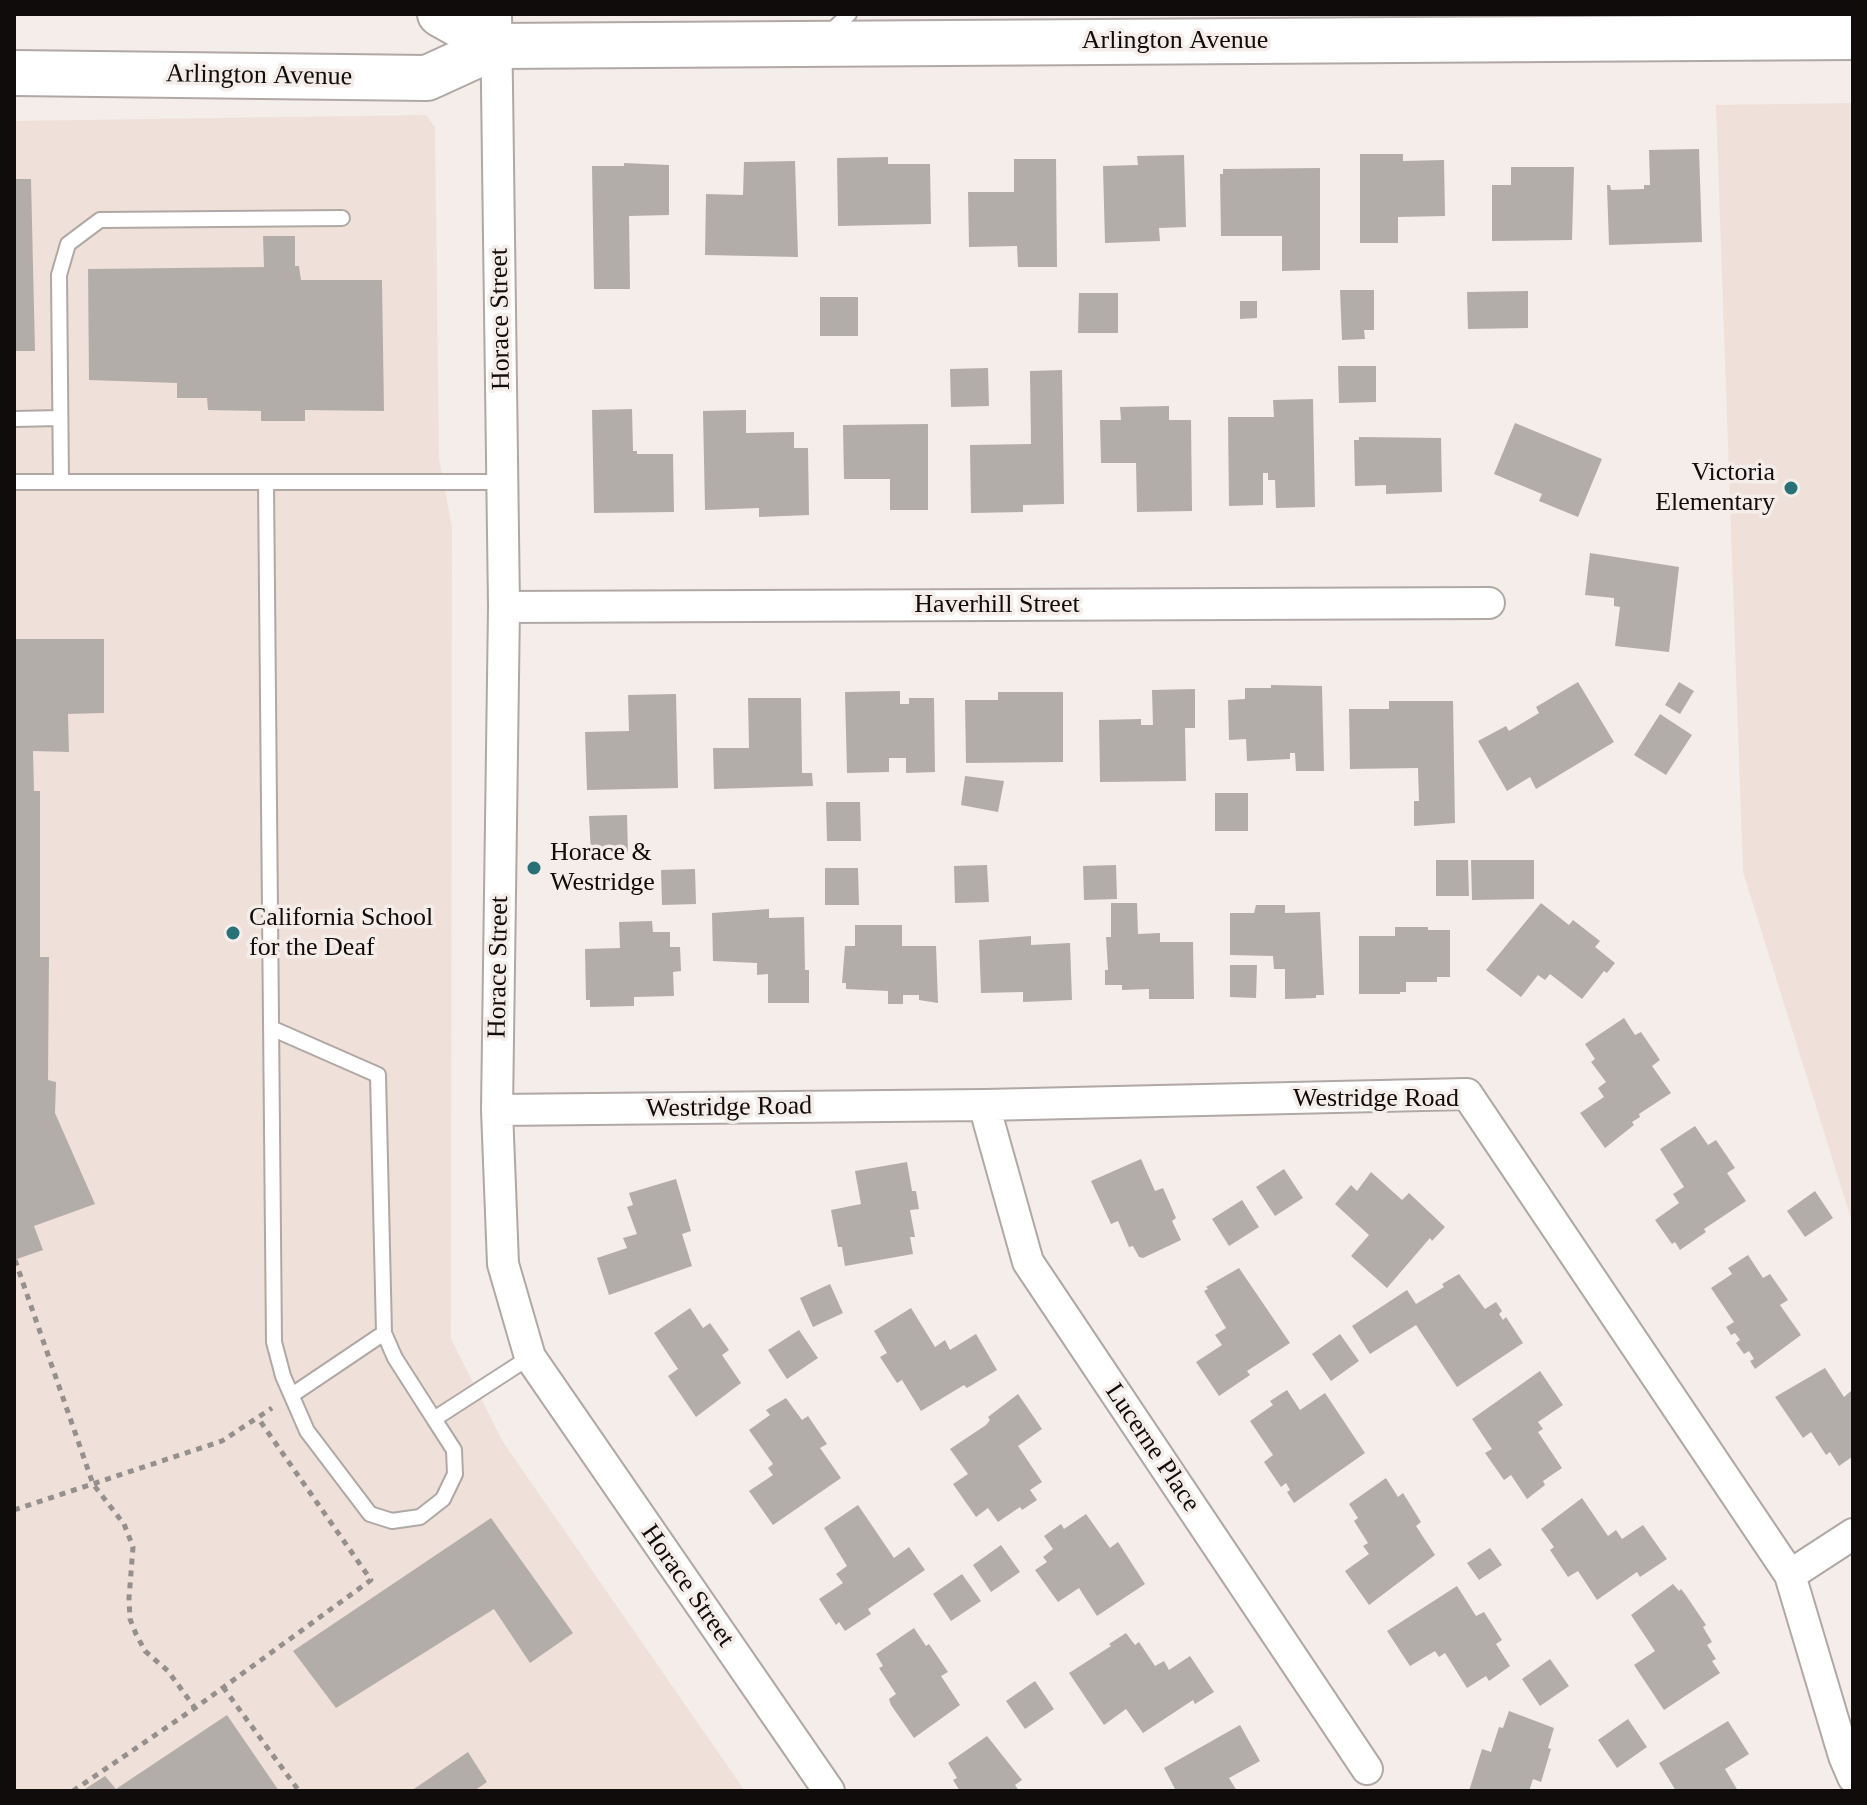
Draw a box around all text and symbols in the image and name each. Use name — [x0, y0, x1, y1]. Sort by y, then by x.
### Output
street label: Arlington Avenue — [1082, 25, 1268, 57]
street label: Arlington Avenue — [165, 59, 353, 93]
street label: Horace Street — [484, 248, 518, 390]
place label: Victoria Elementary — [1655, 457, 1775, 518]
marker: Victoria Elementary — [1782, 479, 1800, 497]
street label: Haverhill Street — [914, 589, 1080, 621]
place label: Horace & Westridge — [550, 837, 655, 898]
marker: Horace & Westridge — [525, 859, 543, 877]
street label: Horace Street — [482, 896, 516, 1038]
place label: California School for the Deaf — [249, 902, 433, 964]
marker: California School for the Deaf — [224, 924, 242, 942]
street label: Westridge Road — [1293, 1083, 1459, 1115]
street label: Westridge Road — [646, 1091, 812, 1125]
street label: Lucerne Place — [1098, 1378, 1206, 1518]
street label: Horace Street — [633, 1519, 741, 1653]

